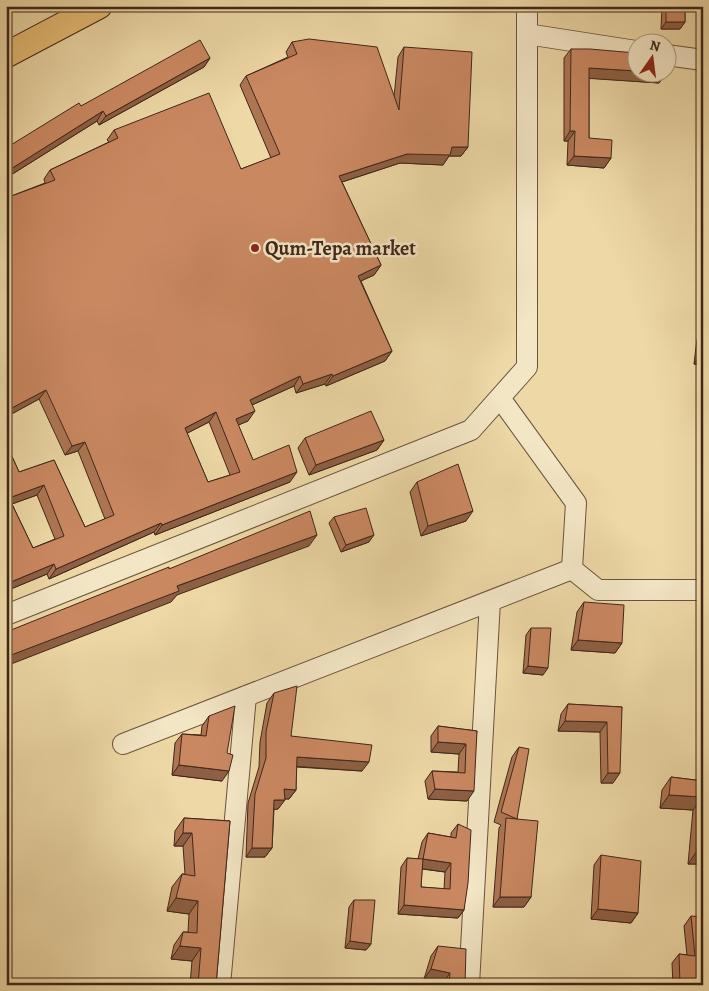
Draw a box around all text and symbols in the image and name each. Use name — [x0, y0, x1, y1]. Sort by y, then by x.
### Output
north arrow — [626, 32, 676, 82]
text: N — [648, 35, 662, 56]
place label: Qum-Tepa market — [265, 235, 416, 262]
marker: Qum-Tepa market — [249, 242, 261, 254]

